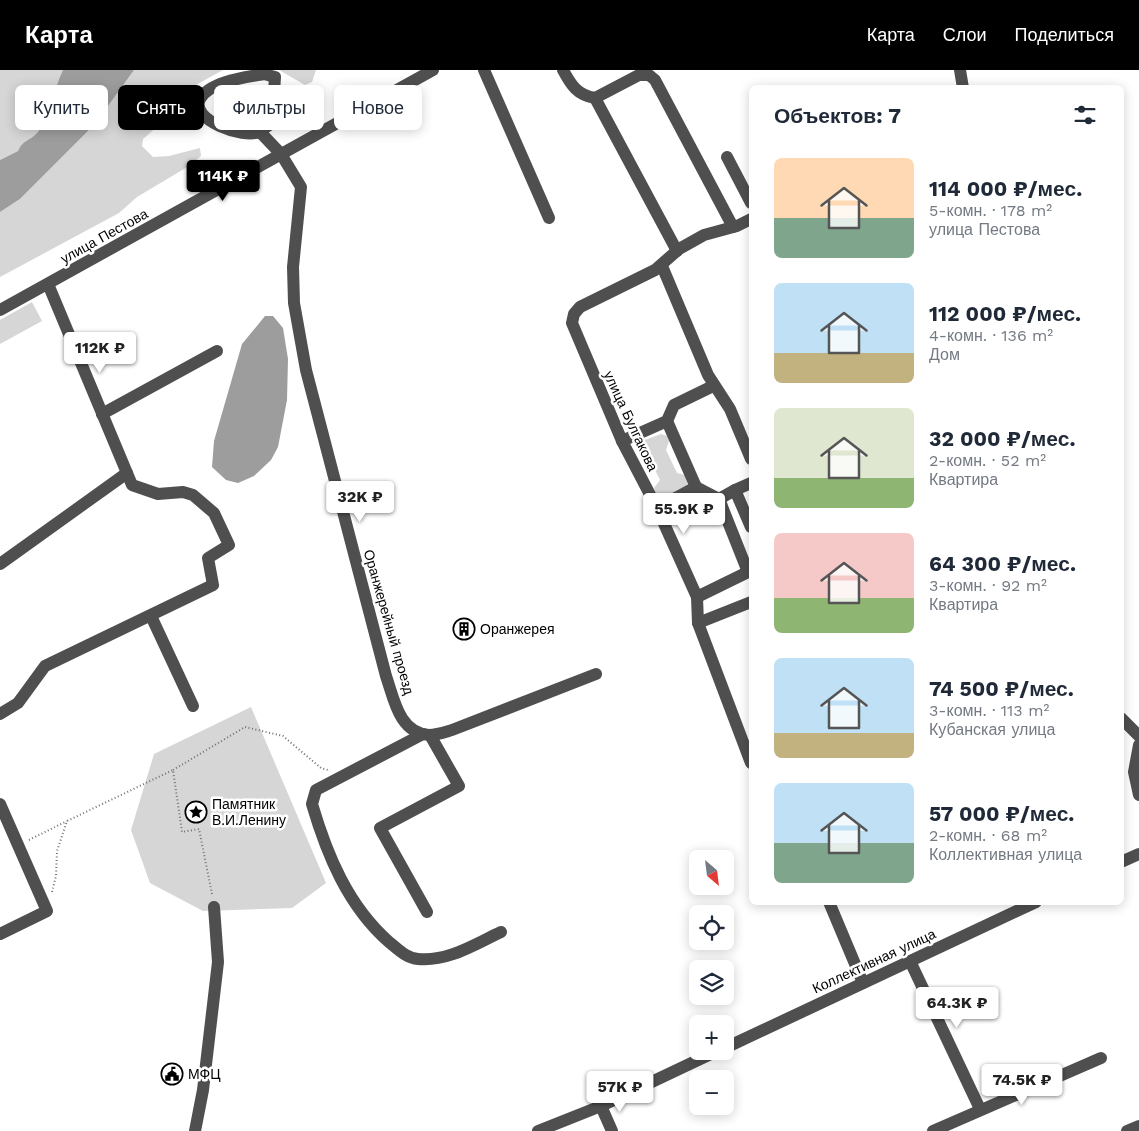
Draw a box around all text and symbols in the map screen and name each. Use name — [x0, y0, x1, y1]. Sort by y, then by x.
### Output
text: Карта — [25, 21, 93, 49]
text: Карта — [867, 24, 915, 45]
text: Слои — [943, 24, 987, 45]
text: Поделиться — [1015, 24, 1114, 45]
chip: Купить — [15, 85, 108, 130]
chip: Снять — [118, 85, 204, 130]
chip: Фильтры — [214, 85, 324, 130]
chip: Новое — [334, 85, 422, 130]
icon: filters — [1071, 101, 1099, 129]
text: Объектов: 7 — [774, 103, 901, 128]
pin: 114K ₽ — [182, 160, 264, 202]
text: 114K ₽ — [198, 166, 248, 185]
text: 114 000 ₽/мес. — [929, 176, 1082, 201]
icon: home — [814, 178, 874, 238]
text: 5-комн. · 178 m² — [929, 201, 1052, 220]
street label: улица Пестова — [58, 205, 151, 267]
text: улица Пестова — [929, 220, 1040, 239]
text: 112 000 ₽/мес. — [929, 301, 1081, 326]
icon: home — [814, 303, 874, 363]
text: 4-комн. · 136 m² — [929, 326, 1053, 345]
pin: 112K ₽ — [59, 332, 141, 374]
text: 112K ₽ — [75, 338, 125, 357]
text: Дом — [929, 345, 960, 364]
street label: улица Булгакова — [601, 368, 661, 474]
text: 32 000 ₽/мес. — [929, 426, 1076, 451]
icon: home — [814, 428, 874, 488]
text: 2-комн. · 52 m² — [929, 451, 1046, 470]
text: Квартира — [929, 470, 998, 489]
pin: 32K ₽ — [325, 480, 395, 523]
text: 32K ₽ — [337, 487, 383, 506]
pin: 55.9K ₽ — [638, 492, 730, 535]
text: 55.9K ₽ — [654, 499, 714, 518]
street label: Оранжерейный проезд — [361, 548, 417, 696]
text: 64 300 ₽/мес. — [929, 551, 1076, 576]
icon: home — [814, 553, 874, 613]
text: 3-комн. · 92 m² — [929, 576, 1047, 595]
text: Квартира — [929, 595, 998, 614]
building icon: Оранжерея — [452, 617, 476, 641]
place label: Оранжерея — [480, 621, 555, 637]
text: 74 500 ₽/мес. — [929, 676, 1074, 701]
icon: home — [814, 678, 874, 738]
text: 3-комн. · 113 m² — [929, 701, 1049, 720]
text: Кубанская улица — [929, 720, 1055, 739]
place label: Памятник В.И.Ленину — [212, 796, 286, 828]
place icon: Памятник В.И.Ленину — [184, 800, 208, 824]
text: 57 000 ₽/мес. — [929, 801, 1074, 826]
icon: home — [814, 803, 874, 863]
text: 2-комн. · 68 m² — [929, 826, 1047, 845]
text: Коллективная улица — [929, 845, 1082, 864]
north arrow — [689, 850, 734, 895]
map controls — [689, 850, 734, 1115]
button: locate — [689, 905, 734, 950]
street label: Коллективная улица — [810, 925, 938, 997]
button: layers — [689, 960, 734, 1005]
pin: 64.3K ₽ — [911, 986, 1003, 1029]
text: 64.3K ₽ — [927, 993, 987, 1012]
button: + — [689, 1015, 734, 1060]
public building icon: МФЦ — [160, 1062, 184, 1086]
pin: 74.5K ₽ — [976, 1064, 1068, 1106]
place label: МФЦ — [188, 1066, 221, 1082]
pin: 57K ₽ — [585, 1070, 655, 1113]
button: − — [689, 1070, 734, 1115]
text: 74.5K ₽ — [992, 1070, 1052, 1089]
text: 57K ₽ — [597, 1077, 643, 1096]

